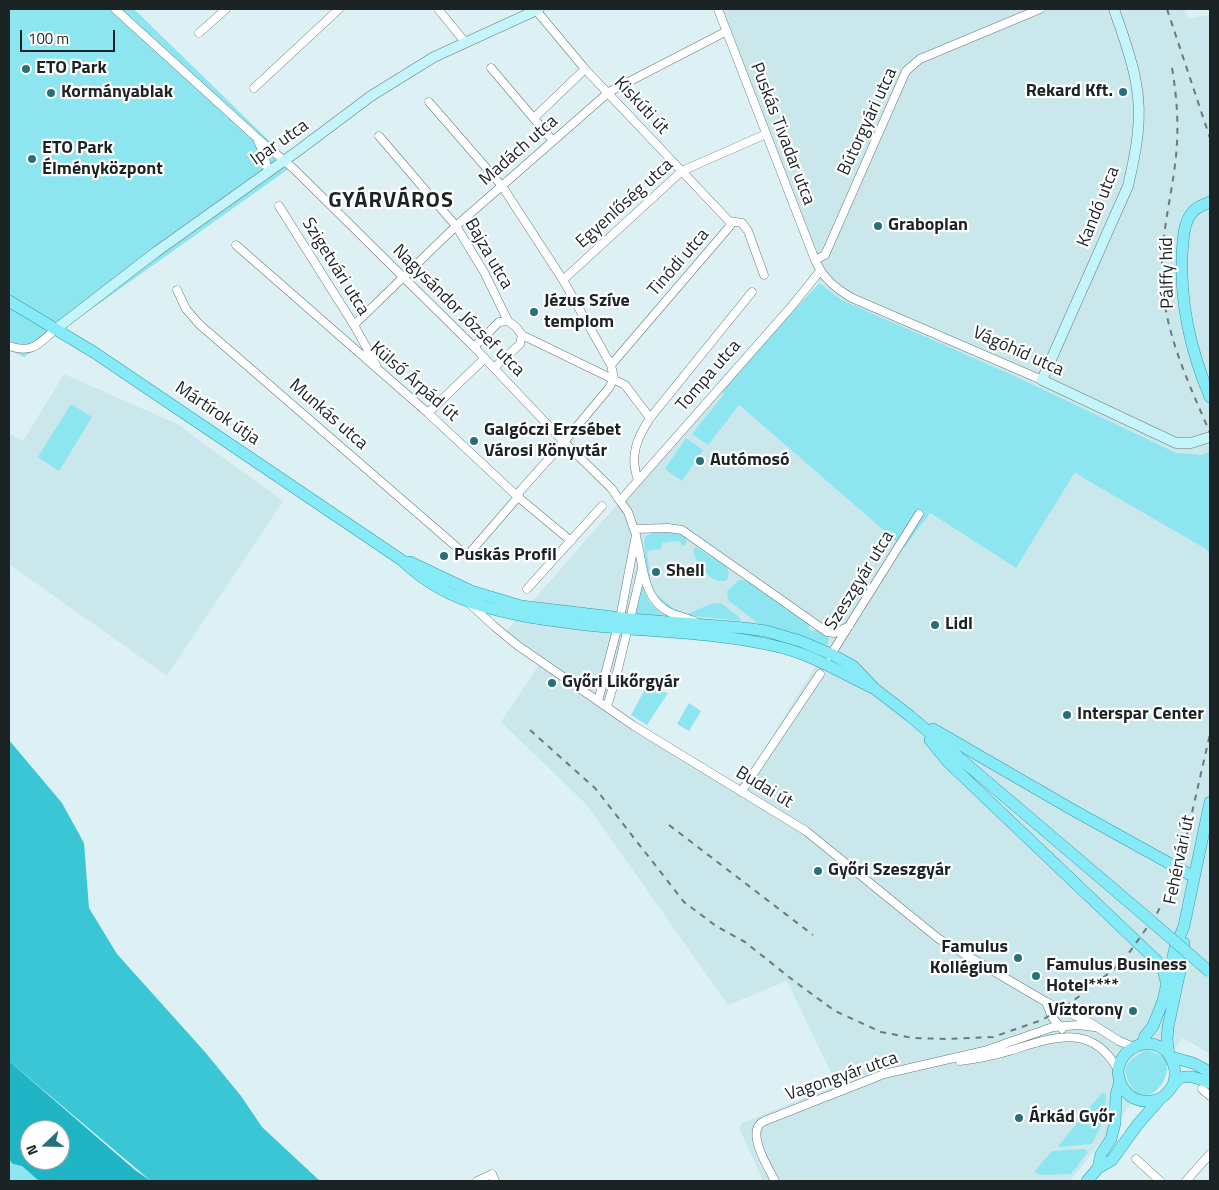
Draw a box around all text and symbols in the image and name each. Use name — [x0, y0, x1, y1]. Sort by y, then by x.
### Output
scale bar — [22, 20, 118, 52]
text: 100 m — [28, 27, 69, 50]
place label: ETO Park — [36, 58, 107, 80]
street label: Puskás Tivadar utca — [745, 60, 819, 208]
marker: ETO Park — [20, 63, 32, 75]
street label: Bútorgyári utca — [834, 65, 902, 179]
street label: Kiskúti út — [609, 73, 673, 139]
place label: Rekard Kft. — [1026, 81, 1113, 103]
place label: Kormányablak — [61, 82, 173, 104]
marker: Rekard Kft. — [1117, 86, 1129, 98]
marker: Kormányablak — [45, 87, 57, 99]
street label: Madách utca — [475, 111, 563, 191]
street label: Ipar utca — [247, 115, 313, 171]
place label: ETO Park Élményközpont — [42, 138, 163, 180]
marker: ETO Park Élményközpont — [26, 153, 38, 165]
street label: Egyenlőség utca — [572, 155, 678, 253]
street label: Kandó utca — [1073, 164, 1125, 250]
district label: GYÁRVÁROS — [327, 189, 455, 215]
street label: Szigetvári utca — [296, 214, 374, 320]
street label: Bajza utca — [459, 215, 517, 293]
place label: Graboplan — [888, 215, 968, 237]
marker: Graboplan — [872, 220, 884, 232]
street label: Tinódi utca — [644, 225, 714, 301]
street label: Pálffy híd — [1157, 237, 1179, 309]
street label: Nagysándor József utca — [387, 240, 529, 382]
place label: Jézus Szíve templom — [544, 291, 630, 334]
marker: Jézus Szíve templom — [528, 306, 540, 318]
street label: Vágóhíd utca — [969, 322, 1067, 382]
street label: Tompa utca — [672, 336, 746, 416]
street label: Külső Árpád út — [365, 338, 463, 426]
street label: Munkás utca — [284, 375, 372, 455]
street label: Mártírok útja — [171, 378, 263, 450]
place label: Galgóczi Erzsébet Városi Könyvtár — [484, 420, 621, 462]
marker: Galgóczi Erzsébet Városi Könyvtár — [468, 435, 480, 447]
place label: Autómosó — [710, 450, 790, 472]
marker: Autómosó — [694, 455, 706, 467]
street label: Szeszgyár utca — [821, 527, 899, 635]
place label: Puskás Profil — [454, 545, 557, 567]
marker: Puskás Profil — [438, 550, 450, 562]
place label: Shell — [666, 561, 705, 583]
marker: Shell — [650, 566, 662, 578]
place label: Lidl — [945, 614, 973, 636]
marker: Lidl — [929, 619, 941, 631]
place label: Győri Likőrgyár — [562, 672, 680, 694]
marker: Győri Likőrgyár — [546, 677, 558, 689]
place label: Interspar Center — [1077, 704, 1204, 726]
marker: Interspar Center — [1061, 709, 1073, 721]
street label: Budai út — [731, 763, 797, 813]
street label: Fehérvári út — [1160, 813, 1200, 907]
place label: Győri Szeszgyár — [828, 860, 951, 882]
marker: Győri Szeszgyár — [812, 865, 824, 877]
place label: Famulus Kollégium — [930, 937, 1008, 980]
marker: Famulus Kollégium — [1012, 952, 1024, 964]
place label: Famulus Business Hotel**** — [1046, 955, 1187, 998]
marker: Famulus Business Hotel**** — [1030, 970, 1042, 982]
place label: Víztorony — [1048, 1000, 1123, 1022]
marker: Víztorony — [1127, 1005, 1139, 1017]
street label: Vagongyár utca — [783, 1048, 901, 1106]
place label: Árkád Győr — [1029, 1107, 1115, 1129]
marker: Árkád Győr — [1013, 1112, 1025, 1124]
north arrow — [20, 1120, 70, 1170]
text: N — [20, 1142, 43, 1158]

